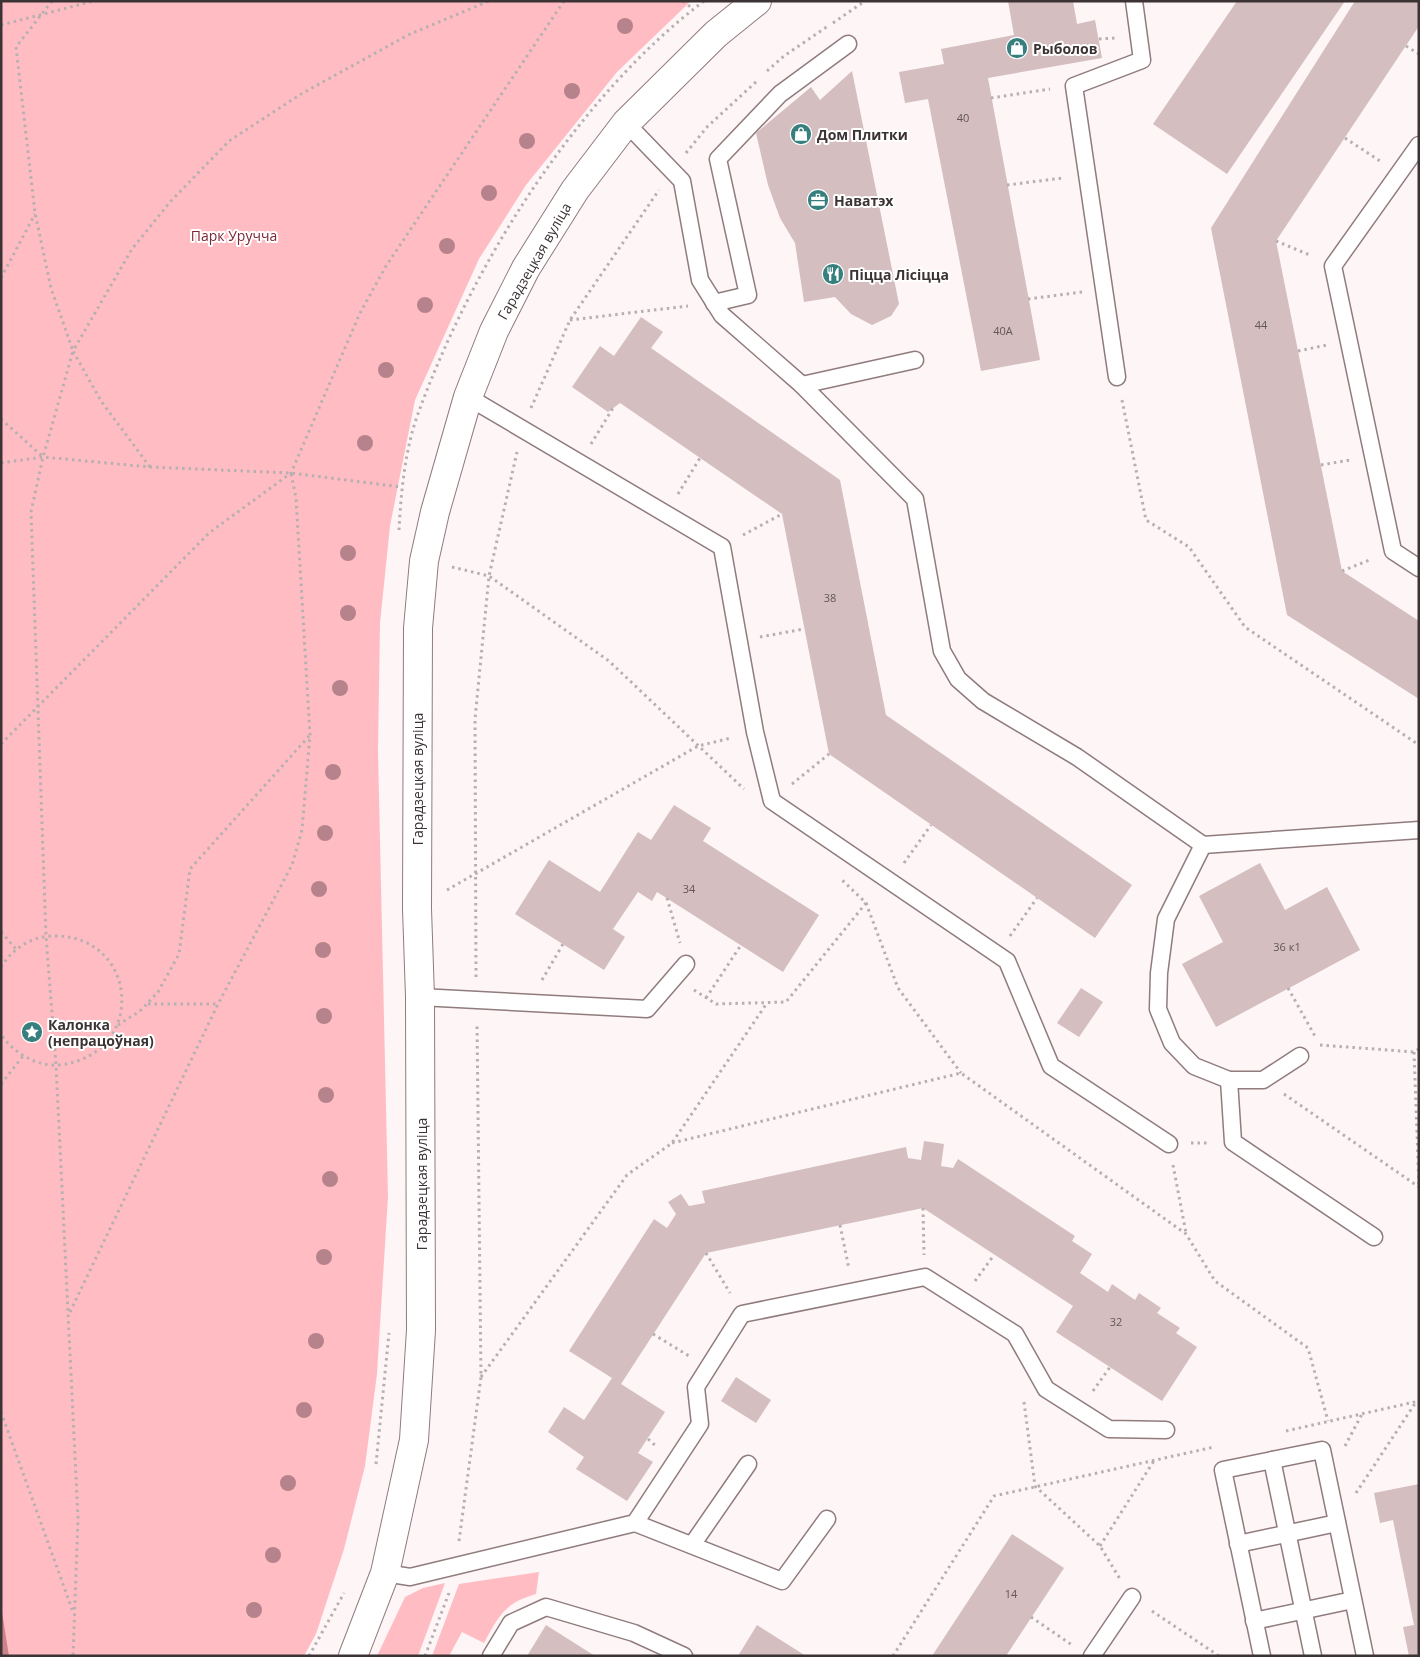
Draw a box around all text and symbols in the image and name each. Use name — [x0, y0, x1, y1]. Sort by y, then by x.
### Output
shop icon: Рыболов — [1005, 36, 1029, 60]
place label: Рыболов — [1033, 39, 1098, 58]
house number: 40 — [957, 110, 969, 125]
shop icon: Дом Плитки — [789, 122, 813, 146]
place label: Дом Плитки — [817, 125, 908, 144]
office icon: Наватэх — [806, 188, 830, 212]
place label: Наватэх — [834, 191, 894, 210]
street label: Гарадзецкая вуліца — [493, 199, 575, 323]
park label: Парк Уручча — [191, 226, 277, 245]
restaurant icon: Піцца Лісіцца — [821, 262, 845, 286]
place label: Піцца Лісіцца — [849, 265, 949, 284]
house number: 44 — [1255, 317, 1268, 332]
house number: 40А — [993, 323, 1013, 338]
house number: 38 — [824, 590, 836, 605]
street label: Гарадзецкая вуліца — [408, 713, 427, 845]
house number: 34 — [683, 881, 696, 896]
house number: 36 к1 — [1273, 939, 1301, 954]
place label: Калонка (непрацоўная) — [48, 1015, 154, 1050]
place icon: Калонка (непрацоўная) — [20, 1020, 44, 1044]
street label: Гарадзецкая вуліца — [412, 1118, 431, 1250]
house number: 32 — [1110, 1314, 1122, 1329]
house number: 14 — [1005, 1586, 1018, 1601]

